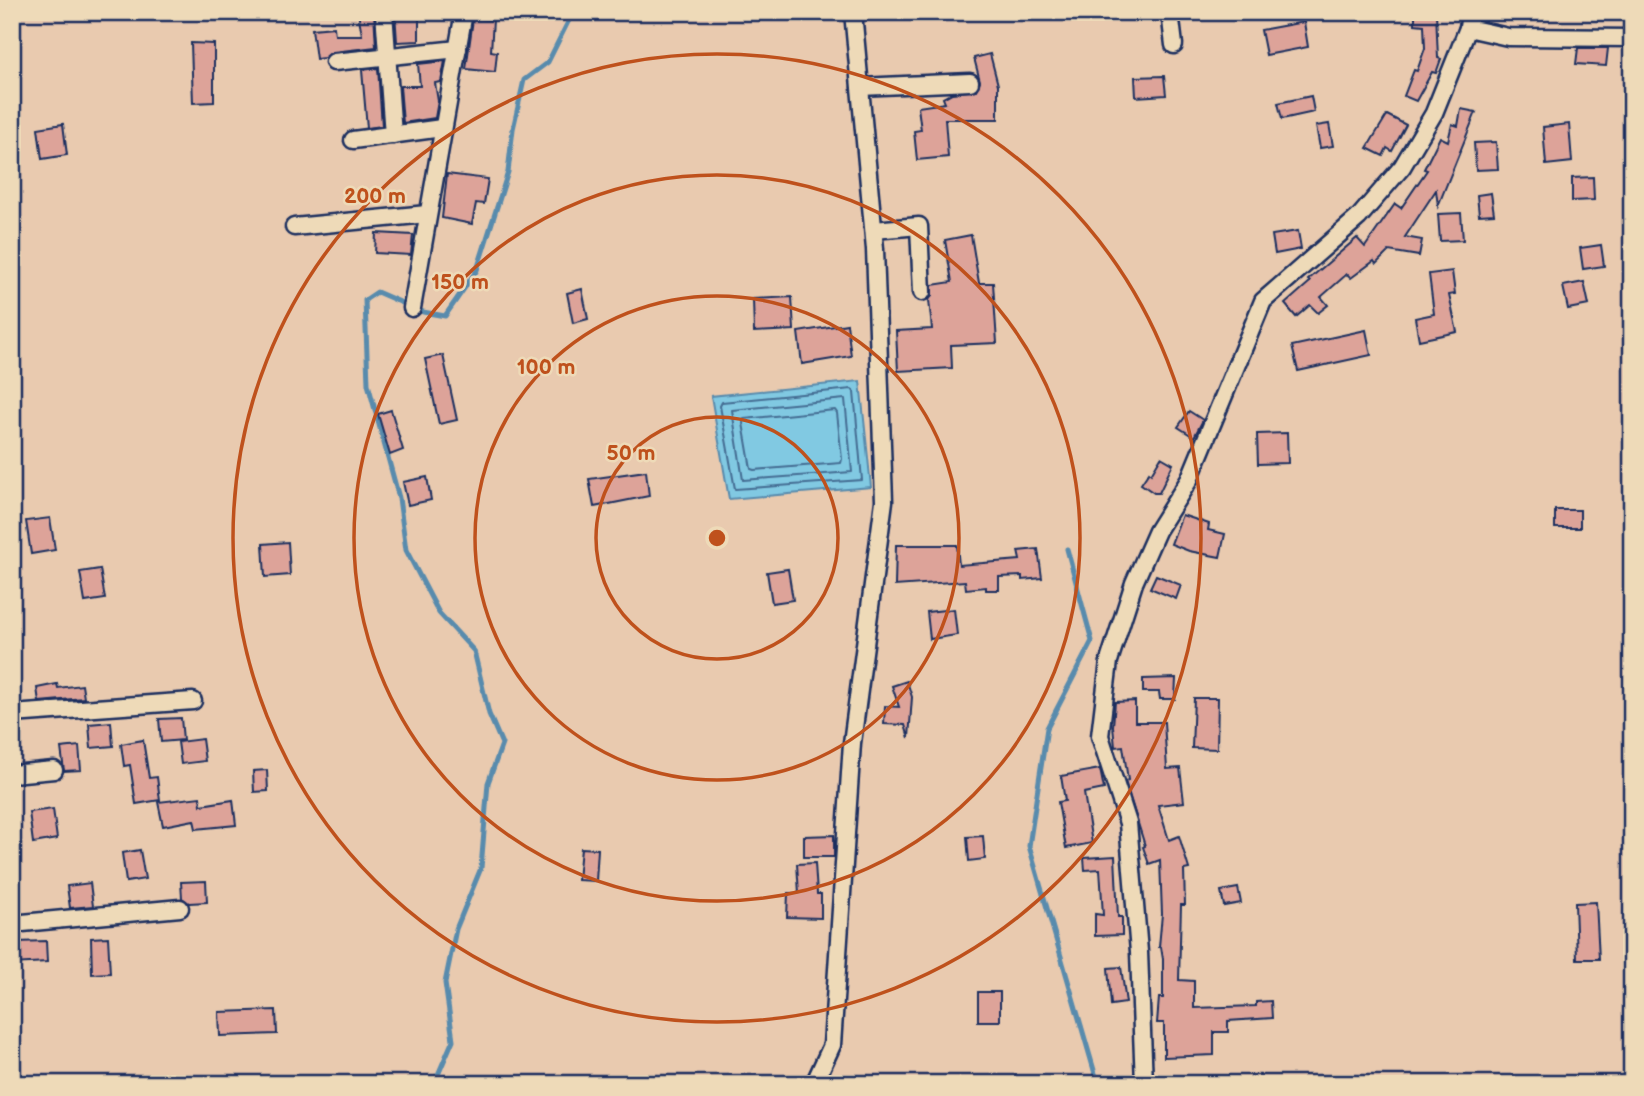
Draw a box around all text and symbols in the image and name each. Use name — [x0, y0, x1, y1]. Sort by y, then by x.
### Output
text: 200 m — [344, 184, 406, 209]
text: 150 m — [431, 270, 489, 295]
text: 100 m — [517, 355, 575, 380]
text: 50 m — [607, 441, 655, 466]
centre of rings — [705, 526, 729, 550]

